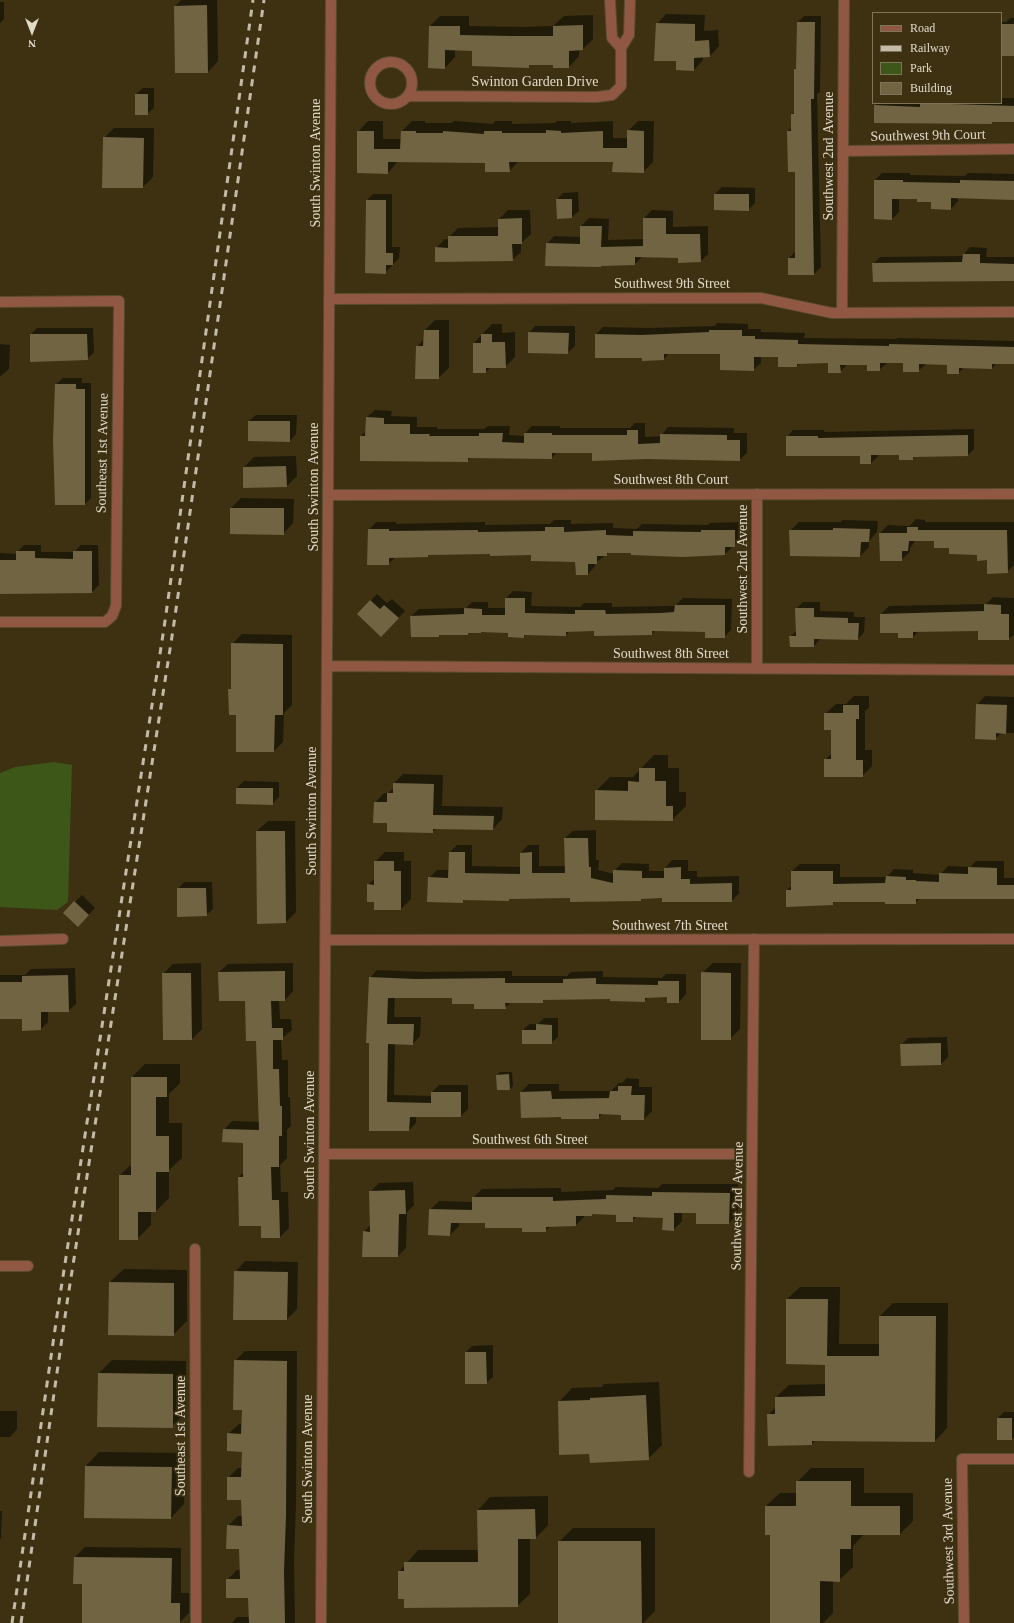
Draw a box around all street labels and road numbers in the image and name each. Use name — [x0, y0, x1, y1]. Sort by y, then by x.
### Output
street label: Swinton Garden Drive — [472, 74, 598, 90]
street label: Southwest 2nd Avenue — [821, 92, 837, 220]
street label: South Swinton Avenue — [308, 99, 324, 227]
street label: Southwest 9th Court — [870, 127, 986, 145]
street label: Southwest 9th Street — [614, 276, 730, 292]
street label: Southeast 1st Avenue — [94, 393, 112, 513]
street label: South Swinton Avenue — [306, 423, 322, 551]
street label: Southwest 8th Court — [613, 472, 729, 488]
street label: Southwest 2nd Avenue — [735, 505, 751, 633]
street label: Southwest 8th Street — [613, 646, 729, 662]
street label: South Swinton Avenue — [304, 747, 320, 875]
street label: Southwest 7th Street — [612, 918, 728, 934]
street label: South Swinton Avenue — [302, 1071, 318, 1199]
street label: Southwest 6th Street — [472, 1132, 588, 1148]
street label: Southwest 2nd Avenue — [728, 1141, 748, 1271]
street label: Southeast 1st Avenue — [173, 1376, 189, 1496]
street label: South Swinton Avenue — [300, 1395, 316, 1523]
street label: Southwest 3rd Avenue — [939, 1478, 959, 1604]

